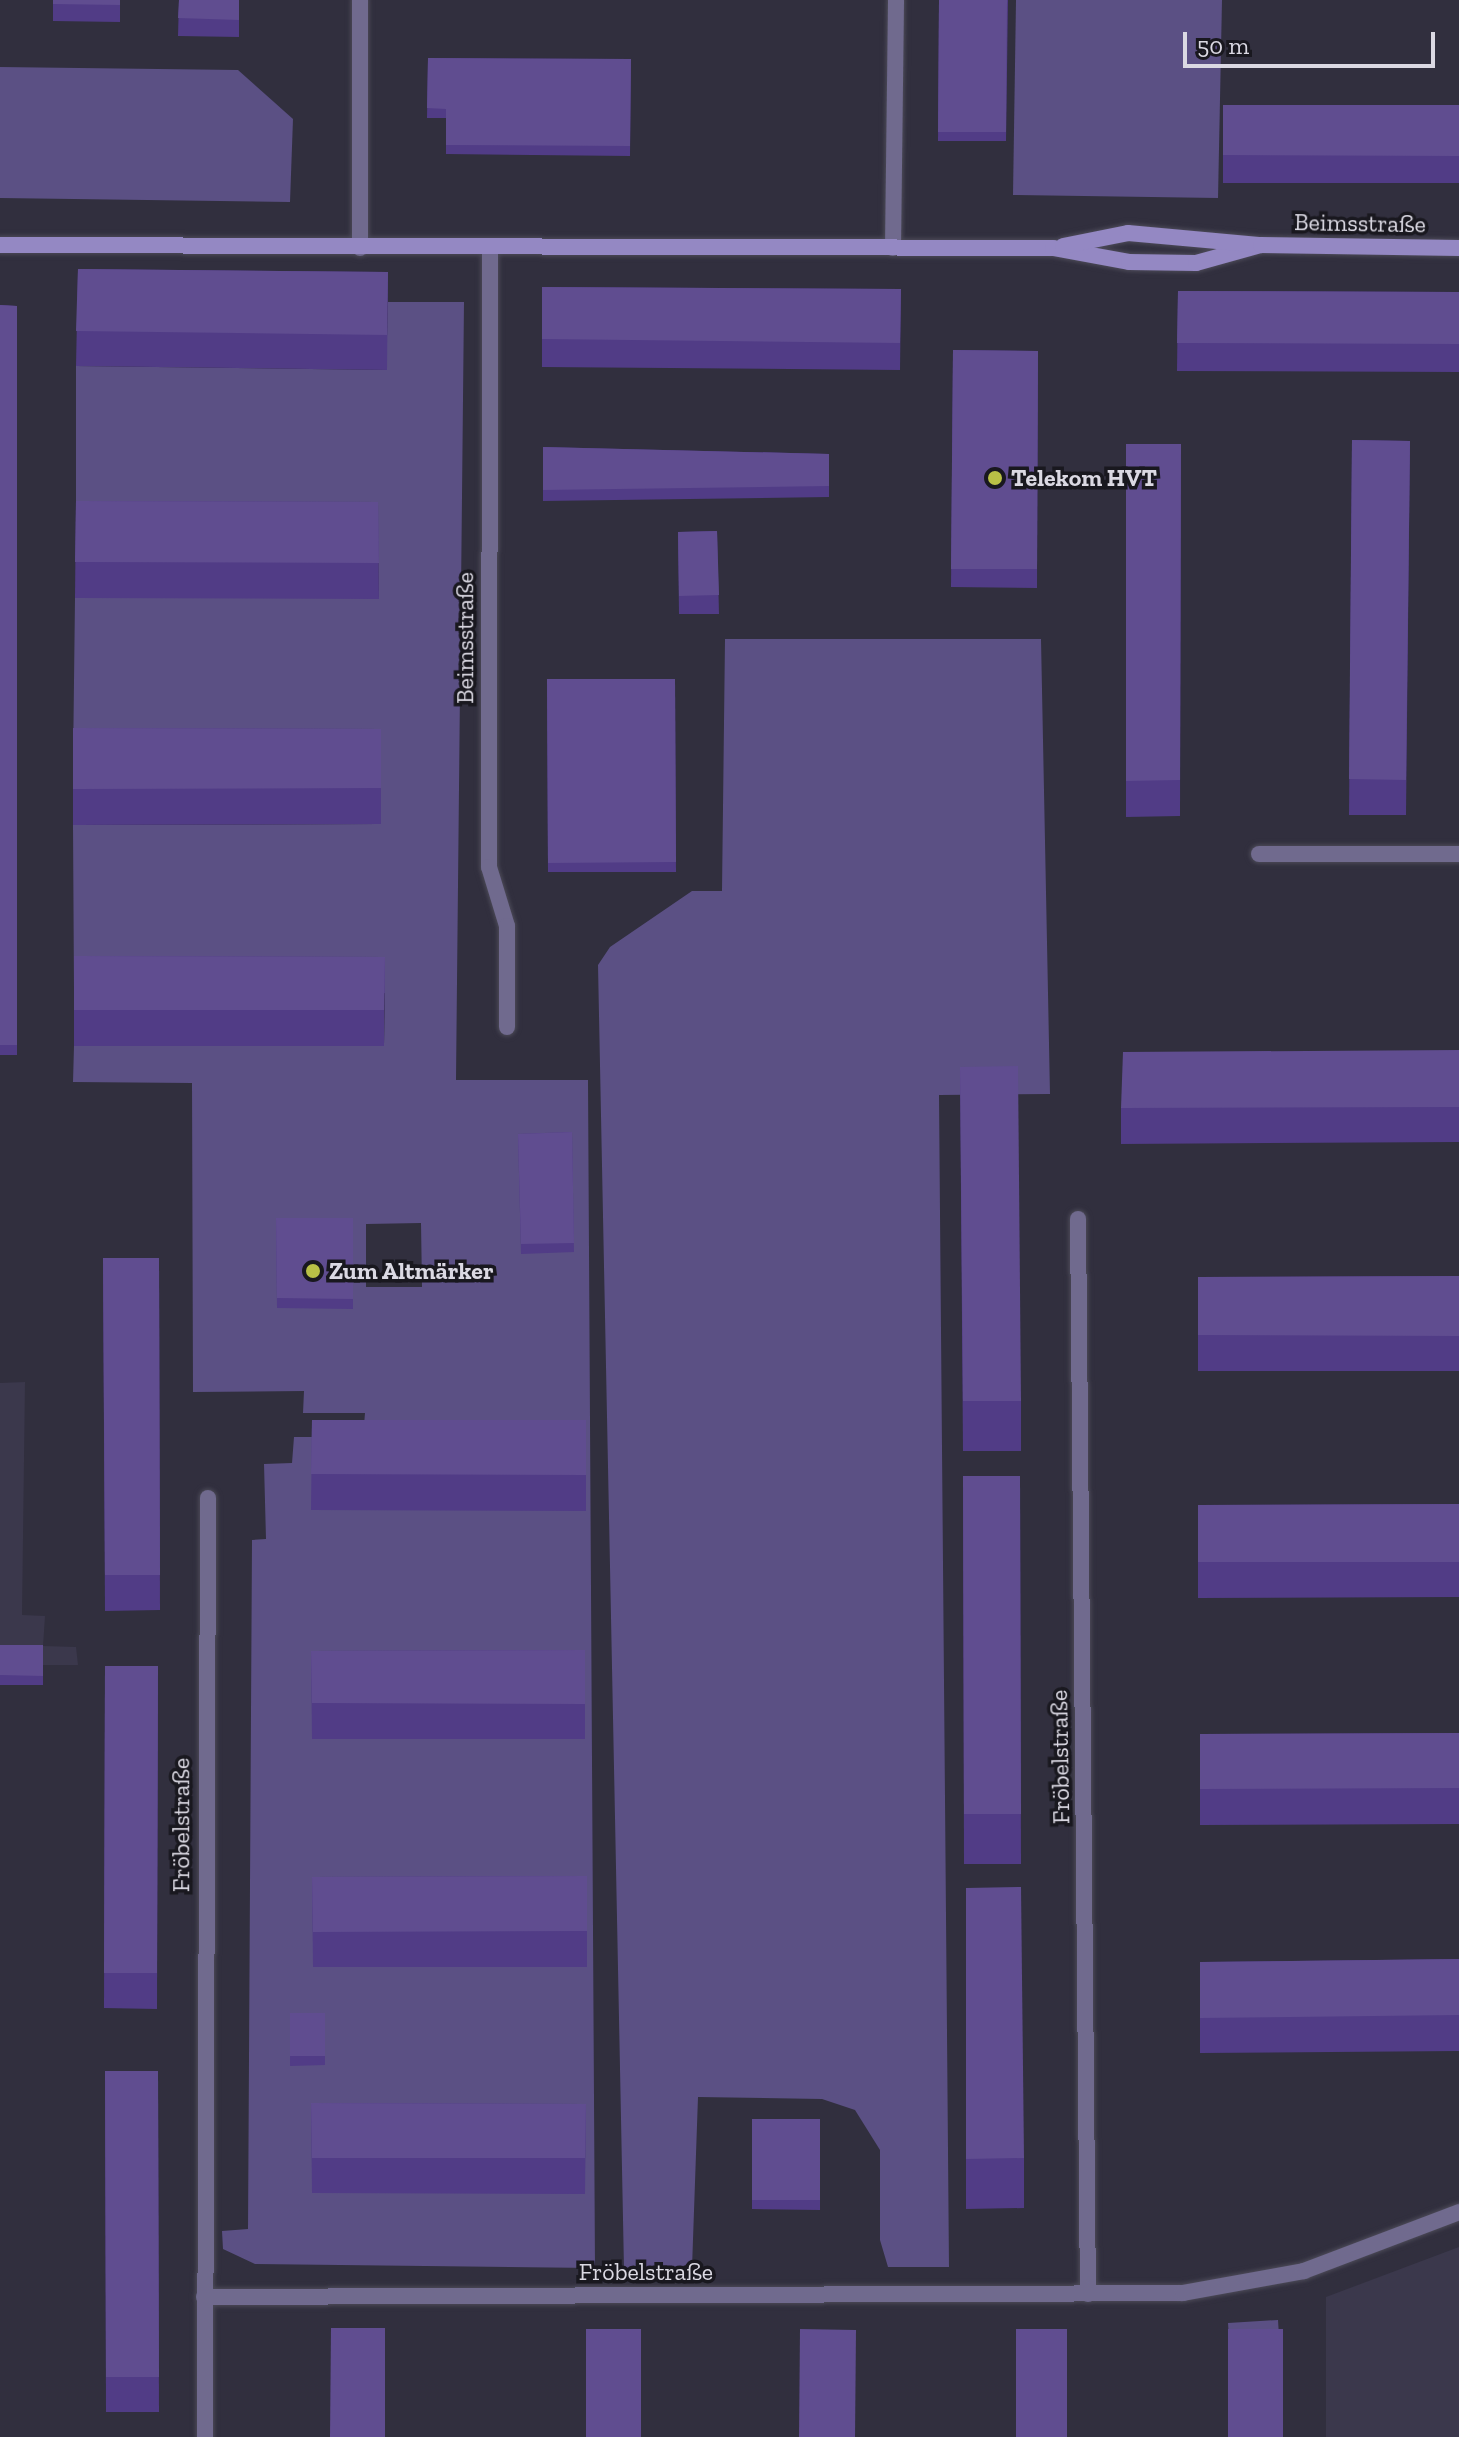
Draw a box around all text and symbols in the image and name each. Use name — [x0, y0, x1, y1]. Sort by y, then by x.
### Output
scale bar — [1187, 16, 1439, 66]
text: 50 m — [1197, 31, 1249, 60]
street label: Beimsstraße — [1294, 207, 1426, 239]
place label: Telekom HVT — [1011, 464, 1157, 492]
marker: Telekom HVT — [986, 469, 1004, 487]
street label: Beimsstraße — [451, 572, 479, 704]
place label: Zum Altmärker — [329, 1257, 494, 1285]
marker: Zum Altmärker — [304, 1262, 322, 1280]
street label: Fröbelstraße — [1044, 1690, 1076, 1824]
street label: Fröbelstraße — [167, 1758, 195, 1892]
street label: Fröbelstraße — [579, 2258, 713, 2286]

